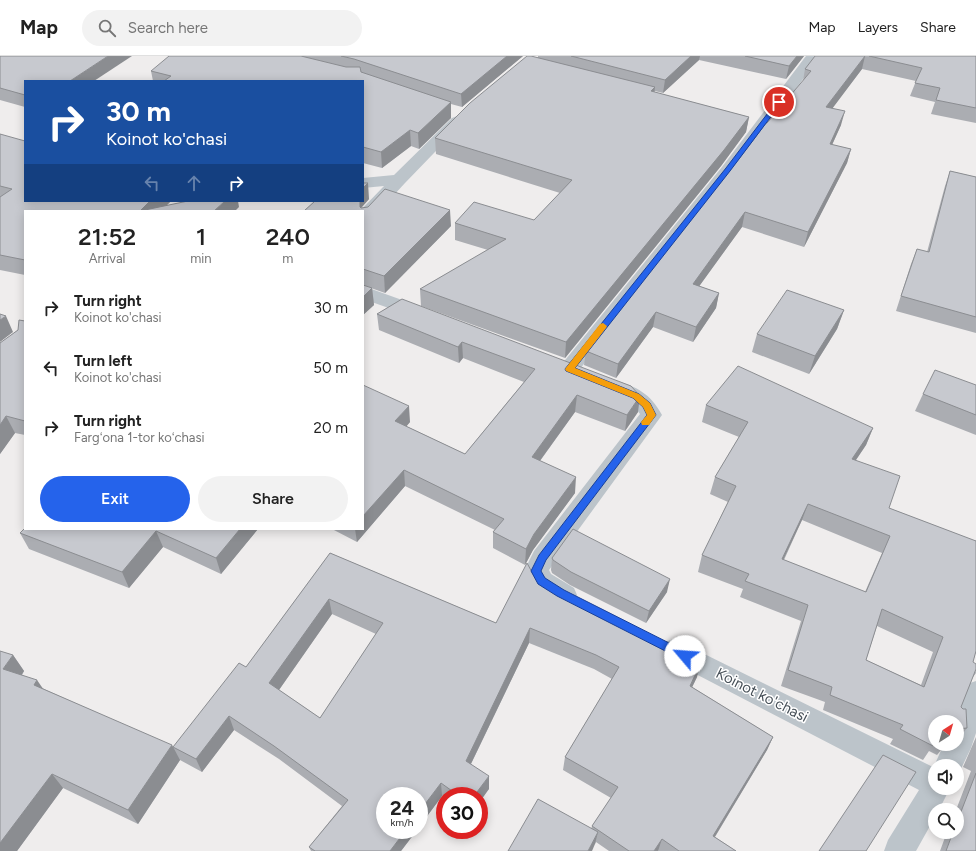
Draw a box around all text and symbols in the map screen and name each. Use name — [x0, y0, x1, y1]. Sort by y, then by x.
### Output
search box — [82, 10, 362, 46]
text: Map — [20, 16, 58, 39]
icon: search — [96, 17, 118, 39]
text: Search here — [128, 19, 208, 37]
text: Map — [808, 19, 836, 36]
text: Layers — [858, 19, 898, 36]
text: Share — [920, 19, 956, 36]
pin — [762, 85, 796, 119]
icon: arrive — [768, 91, 790, 113]
text: 30 m — [106, 94, 171, 128]
icon: right — [40, 96, 92, 148]
text: Koinot ko'chasi — [106, 128, 227, 150]
icon: left — [141, 172, 163, 194]
icon: ahead — [183, 172, 205, 194]
icon: right — [225, 172, 247, 194]
text: 21:52 — [78, 222, 136, 251]
text: 1 — [196, 222, 206, 251]
text: 240 — [266, 222, 310, 251]
text: Arrival — [89, 251, 125, 266]
text: min — [190, 251, 212, 266]
text: m — [282, 251, 293, 266]
text: Turn right — [74, 292, 142, 310]
icon: right — [40, 297, 62, 319]
text: 30 m — [314, 299, 348, 317]
text: Koinot ko'chasi — [74, 310, 162, 325]
text: Turn left — [74, 352, 132, 370]
icon: left — [40, 357, 62, 379]
text: 50 m — [313, 359, 348, 377]
text: Koinot ko'chasi — [74, 370, 162, 385]
text: Turn right — [74, 412, 142, 430]
icon: right — [40, 417, 62, 439]
text: 20 m — [314, 419, 348, 437]
text: Fargʻona 1-tor koʻchasi — [74, 430, 205, 445]
button: Exit — [40, 476, 190, 522]
button: Share — [198, 476, 348, 522]
position arrow — [664, 635, 706, 677]
street label: Koinot ko'chasi — [713, 664, 811, 726]
north arrow — [928, 715, 964, 751]
map controls — [928, 715, 964, 839]
button: sound — [928, 759, 964, 795]
speed limit sign: 30 — [436, 787, 488, 839]
text: 24 — [390, 796, 414, 820]
button: search — [928, 803, 964, 839]
text: km/h — [391, 816, 413, 829]

